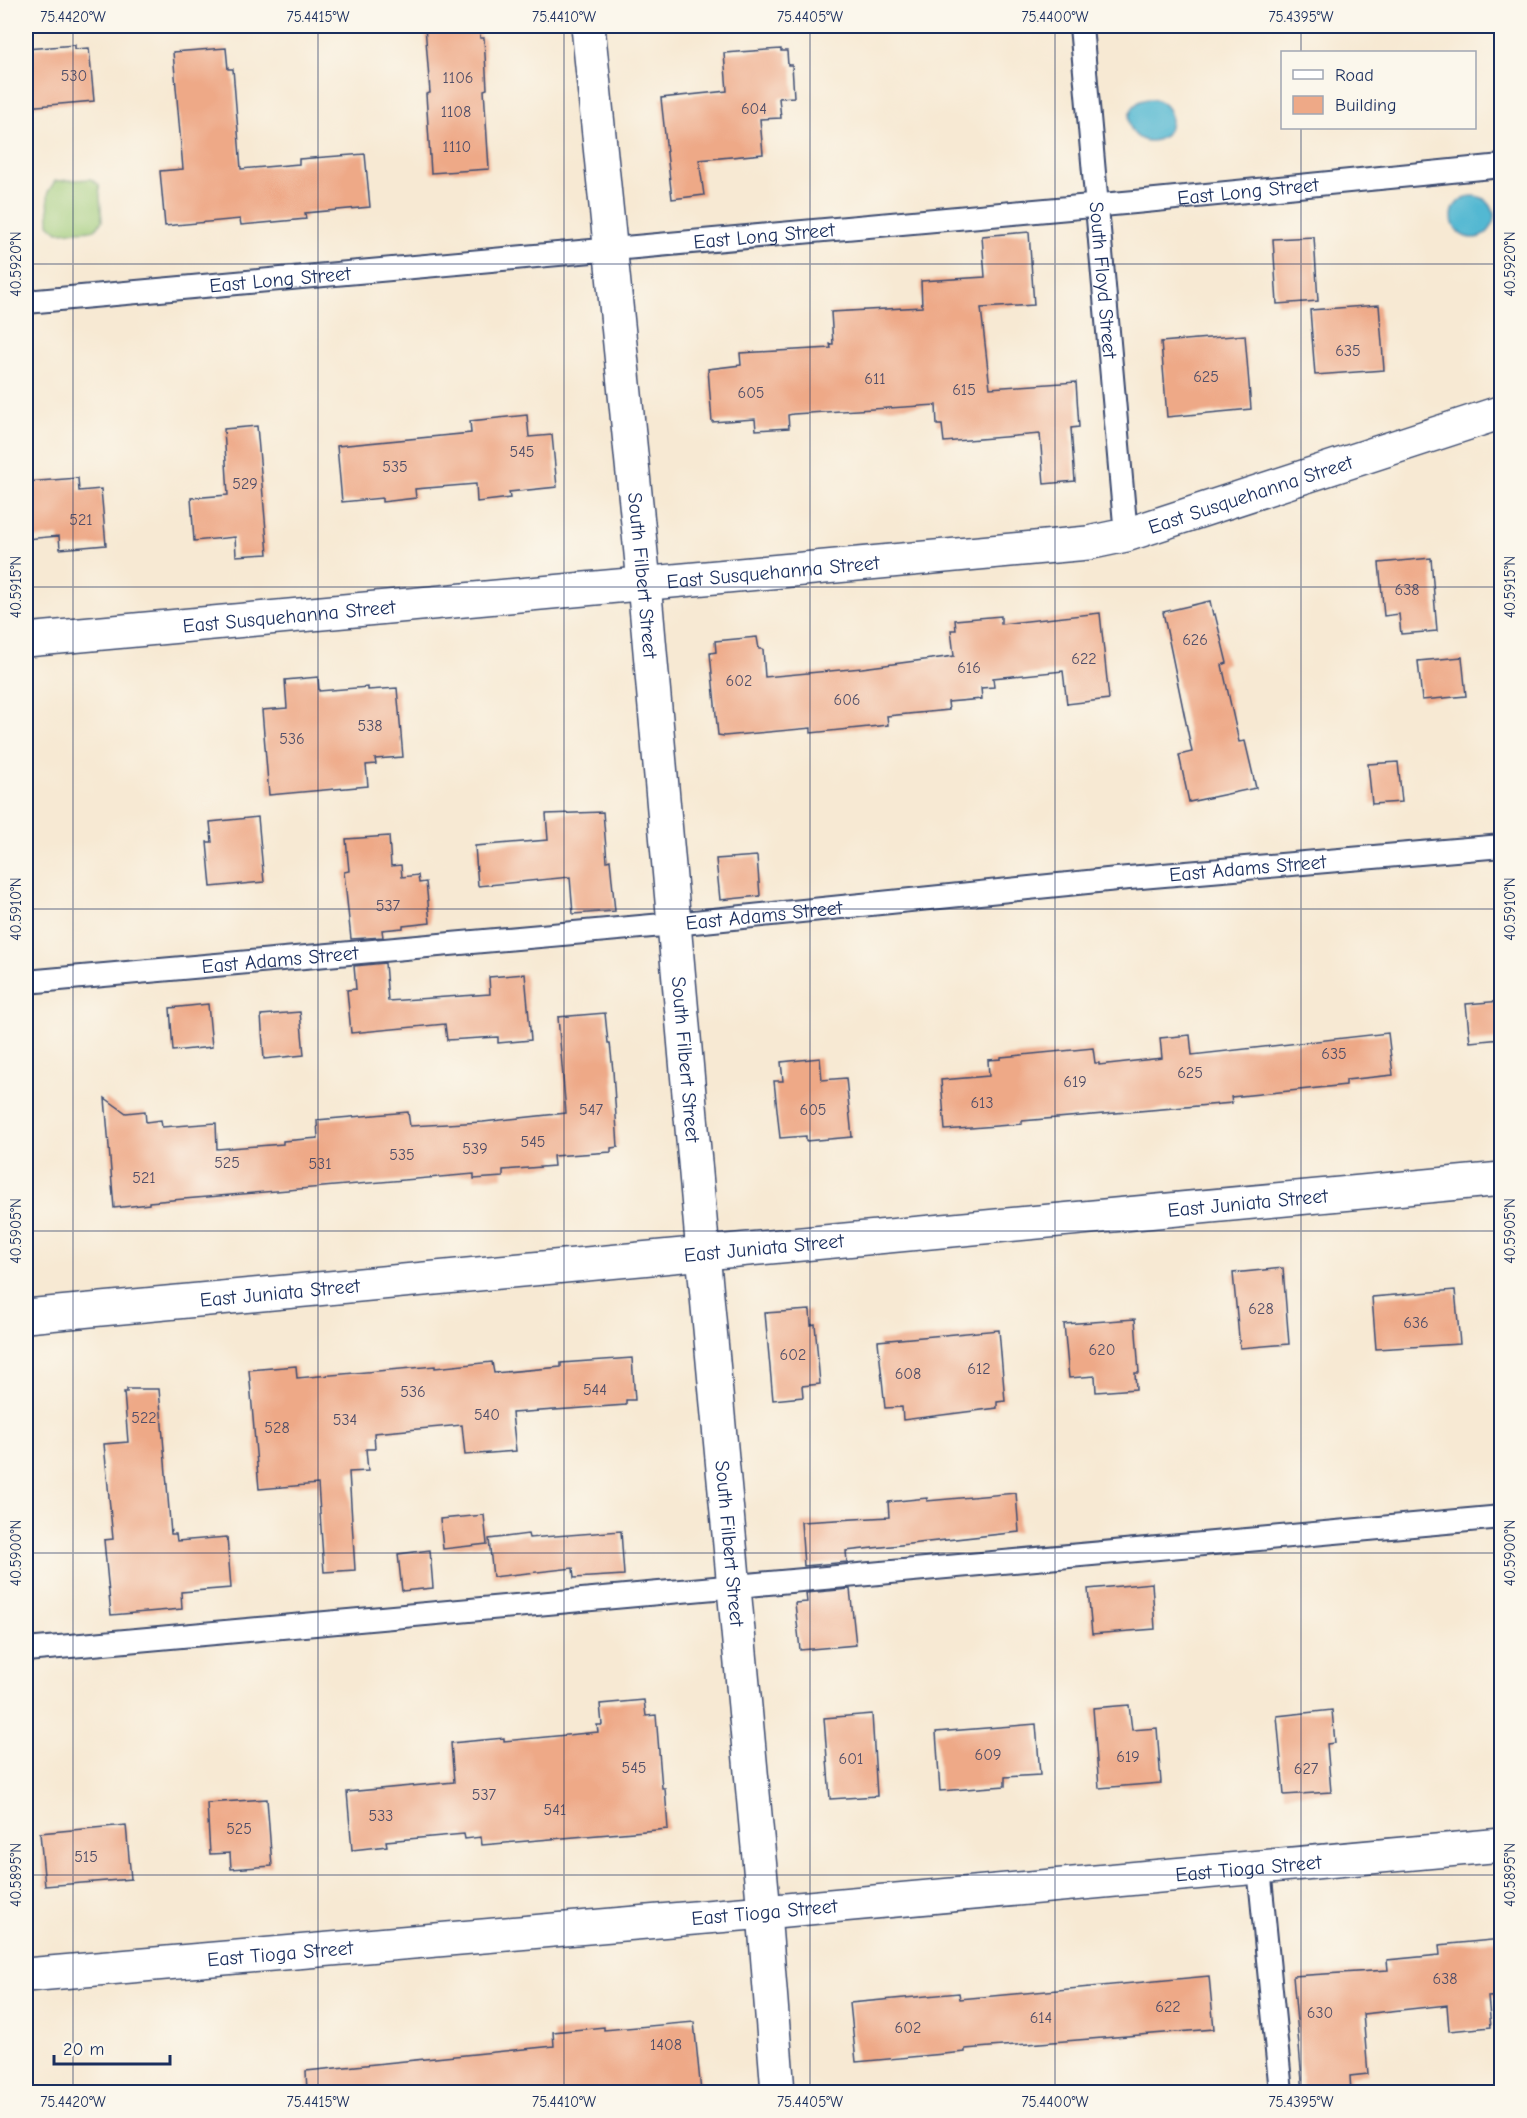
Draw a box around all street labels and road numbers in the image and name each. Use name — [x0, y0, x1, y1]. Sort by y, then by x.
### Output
street label: East Long Street — [1176, 173, 1321, 210]
street label: South Floyd Street — [1085, 201, 1121, 361]
street label: East Long Street — [692, 218, 837, 254]
street label: East Long Street — [208, 262, 353, 297]
street label: East Susquehanna Street — [1145, 450, 1357, 539]
street label: South Filbert Street — [623, 491, 662, 661]
street label: East Susquehanna Street — [666, 551, 882, 593]
street label: East Susquehanna Street — [182, 595, 398, 638]
street label: East Adams Street — [1168, 850, 1328, 886]
street label: East Adams Street — [685, 896, 845, 935]
street label: East Adams Street — [201, 941, 361, 978]
street label: South Filbert Street — [667, 975, 704, 1145]
street label: East Juniata Street — [1167, 1184, 1330, 1222]
street label: East Juniata Street — [683, 1229, 846, 1267]
street label: East Juniata Street — [199, 1274, 362, 1312]
street label: South Filbert Street — [710, 1459, 749, 1629]
street label: East Tioga Street — [1174, 1850, 1324, 1887]
street label: East Tioga Street — [690, 1894, 840, 1930]
street label: East Tioga Street — [206, 1936, 355, 1971]

